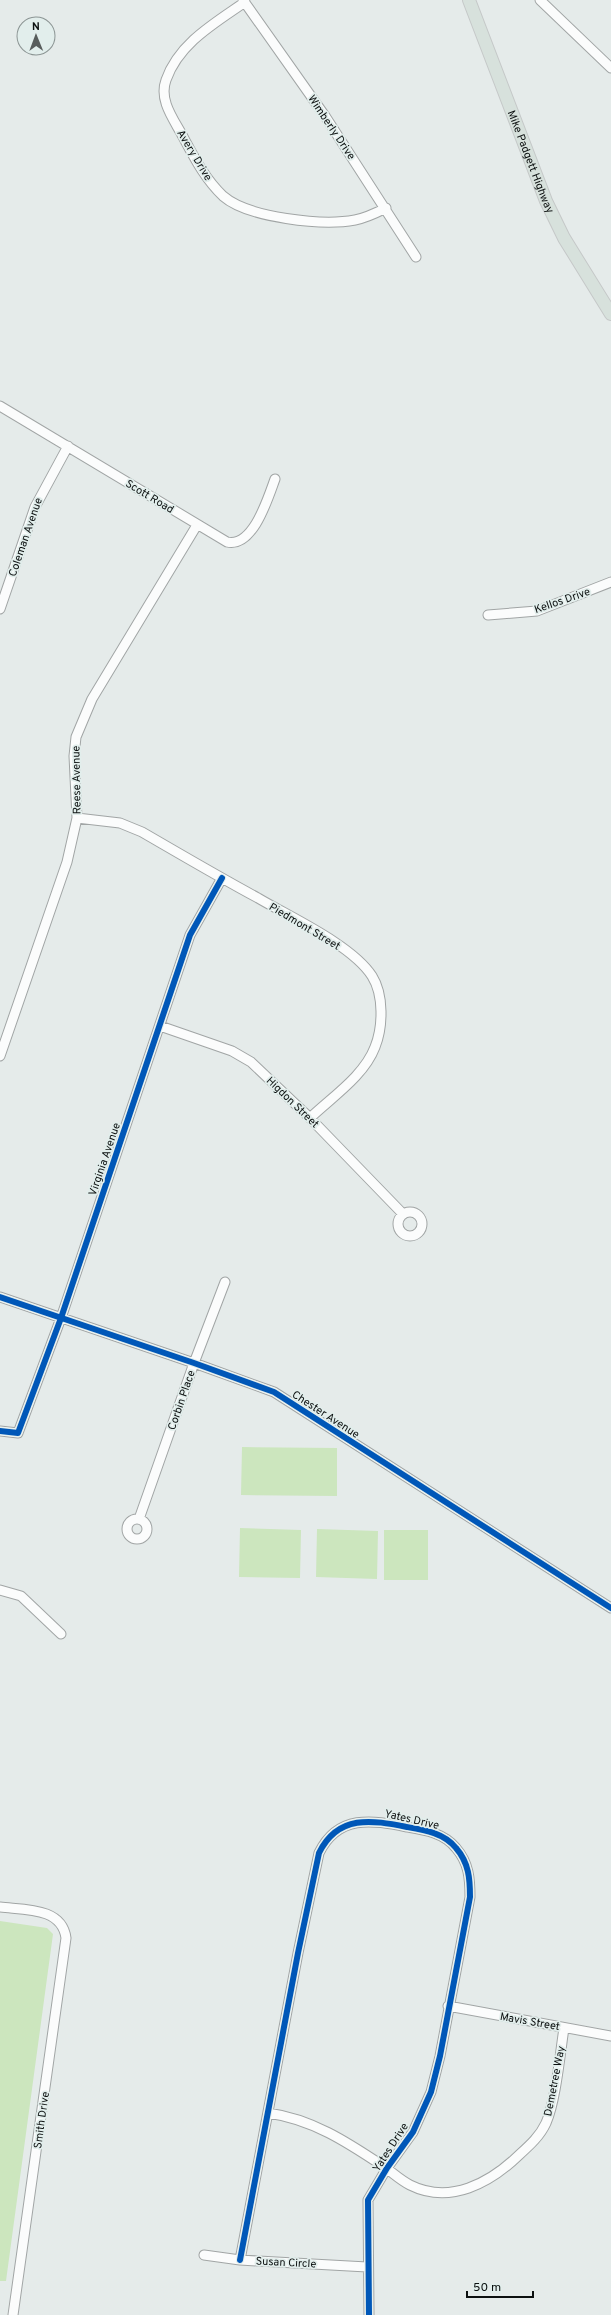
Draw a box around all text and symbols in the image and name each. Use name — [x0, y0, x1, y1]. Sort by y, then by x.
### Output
north arrow — [16, 16, 56, 56]
text: N — [32, 20, 40, 34]
street label: Wimberly Drive — [304, 92, 358, 163]
street label: Mike Padgett Highway — [504, 108, 557, 216]
street label: Avery Drive — [173, 127, 215, 184]
street label: Scott Road — [123, 477, 176, 517]
street label: Coleman Avenue — [6, 496, 46, 579]
street label: Kellos Drive — [532, 585, 592, 617]
street label: Reese Avenue — [69, 745, 85, 815]
street label: Piedmont Street — [266, 900, 343, 954]
street label: Higdon Street — [263, 1074, 322, 1131]
street label: Virginia Avenue — [86, 1121, 124, 1198]
street label: Corbin Place — [165, 1368, 199, 1432]
street label: Chester Avenue — [289, 1388, 362, 1442]
street label: Yates Drive — [383, 1807, 440, 1833]
street label: Mavis Street — [499, 2010, 561, 2034]
street label: Demetree Way — [541, 2045, 569, 2118]
street label: Smith Drive — [31, 2091, 53, 2150]
street label: Yates Drive — [370, 2120, 412, 2175]
street label: Susan Circle — [255, 2254, 317, 2272]
scale bar — [467, 2273, 533, 2299]
text: 50 m — [473, 2280, 501, 2296]

